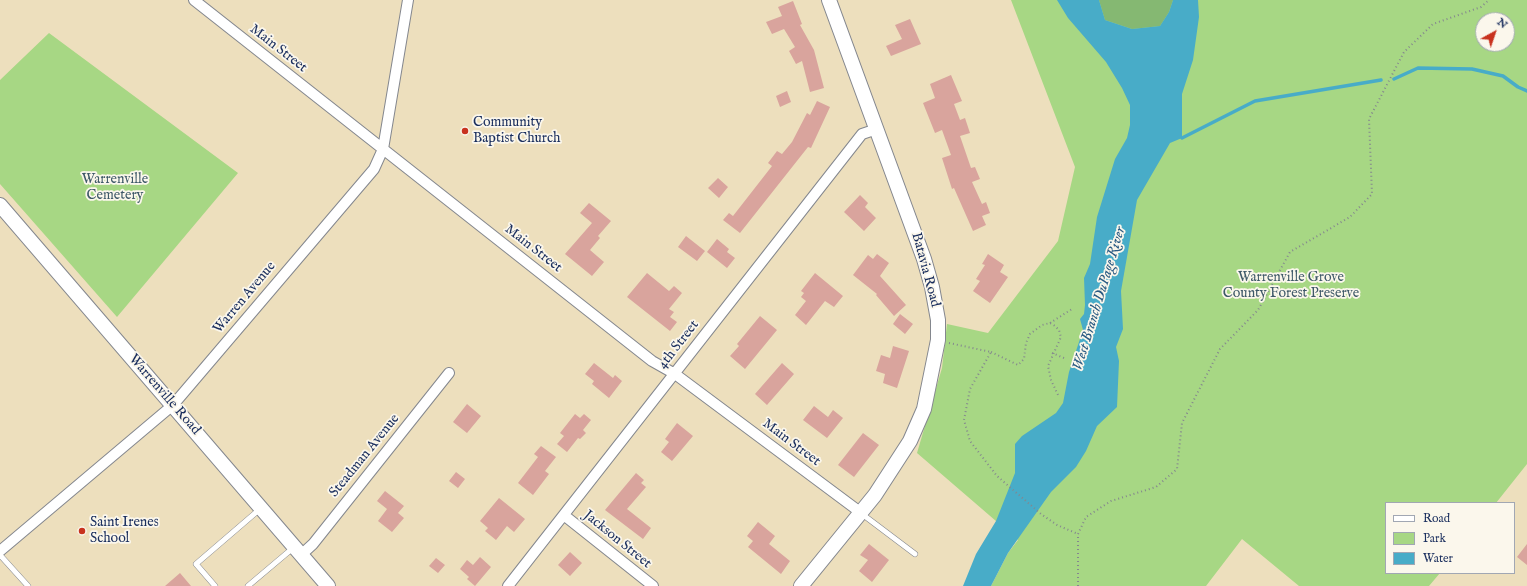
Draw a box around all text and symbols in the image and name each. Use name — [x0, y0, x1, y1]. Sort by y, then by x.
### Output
north arrow — [1475, 12, 1515, 52]
text: N — [1494, 15, 1510, 32]
street label: Main Street — [246, 21, 310, 77]
place label: Community Baptist Church — [473, 115, 560, 148]
marker: Community Baptist Church — [460, 126, 470, 136]
park label: Warrenville Cemetery — [82, 172, 148, 204]
street label: Main Street — [501, 221, 565, 277]
water label: West Branch DuPage River — [1070, 225, 1130, 373]
street label: Batavia Road — [907, 231, 943, 309]
street label: Warren Avenue — [210, 259, 280, 337]
park label: Warrenville Grove County Forest Preserve — [1223, 270, 1359, 302]
street label: 4th Street — [655, 317, 703, 373]
street label: Warrenville Road — [124, 351, 204, 439]
street label: Steadman Avenue — [326, 411, 404, 501]
street label: Main Street — [759, 416, 823, 470]
legend — [1385, 502, 1515, 574]
street label: Jackson Street — [580, 507, 654, 573]
text: Road — [1423, 511, 1450, 526]
place label: Saint Irenes School — [90, 515, 159, 548]
marker: Saint Irenes School — [77, 526, 87, 536]
text: Park — [1423, 531, 1446, 546]
text: Water — [1423, 551, 1453, 566]

